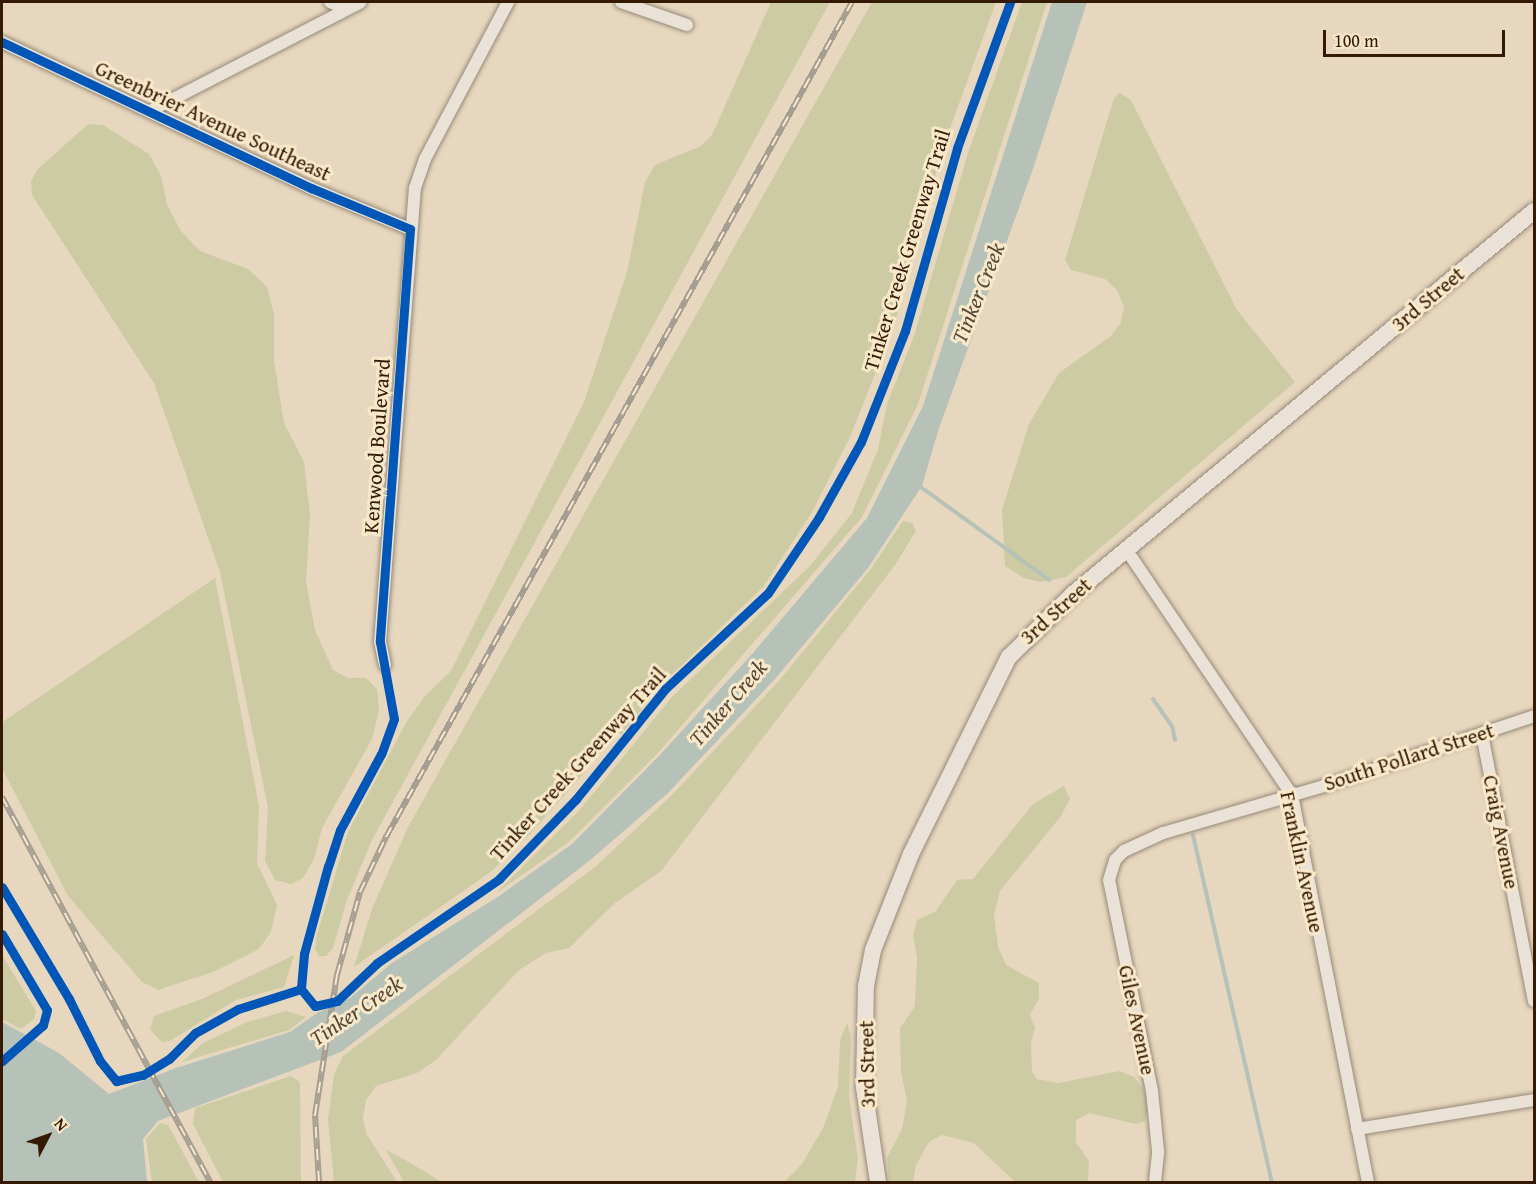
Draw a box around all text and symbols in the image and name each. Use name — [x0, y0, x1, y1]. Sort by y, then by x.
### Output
scale bar — [1326, 18, 1508, 56]
text: 100 m — [1334, 27, 1379, 54]
street label: Greenbrier Avenue Southeast — [91, 55, 335, 187]
street label: Tinker Creek Greenway Trail — [858, 126, 956, 374]
water label: Tinker Creek — [946, 239, 1010, 347]
street label: 3rd Street — [1386, 261, 1470, 337]
street label: Kenwood Boulevard — [358, 358, 396, 534]
street label: 3rd Street — [1015, 572, 1097, 650]
water label: Tinker Creek — [683, 654, 773, 752]
street label: Tinker Creek Greenway Trail — [485, 662, 671, 866]
street label: South Pollard Street — [1321, 718, 1497, 796]
street label: Craig Avenue — [1478, 773, 1524, 891]
street label: Franklin Avenue — [1275, 789, 1329, 935]
street label: Giles Avenue — [1113, 963, 1161, 1077]
water label: Tinker Creek — [305, 970, 407, 1052]
street label: 3rd Street — [854, 1020, 880, 1108]
north arrow — [18, 1106, 78, 1166]
text: N — [49, 1112, 74, 1136]

